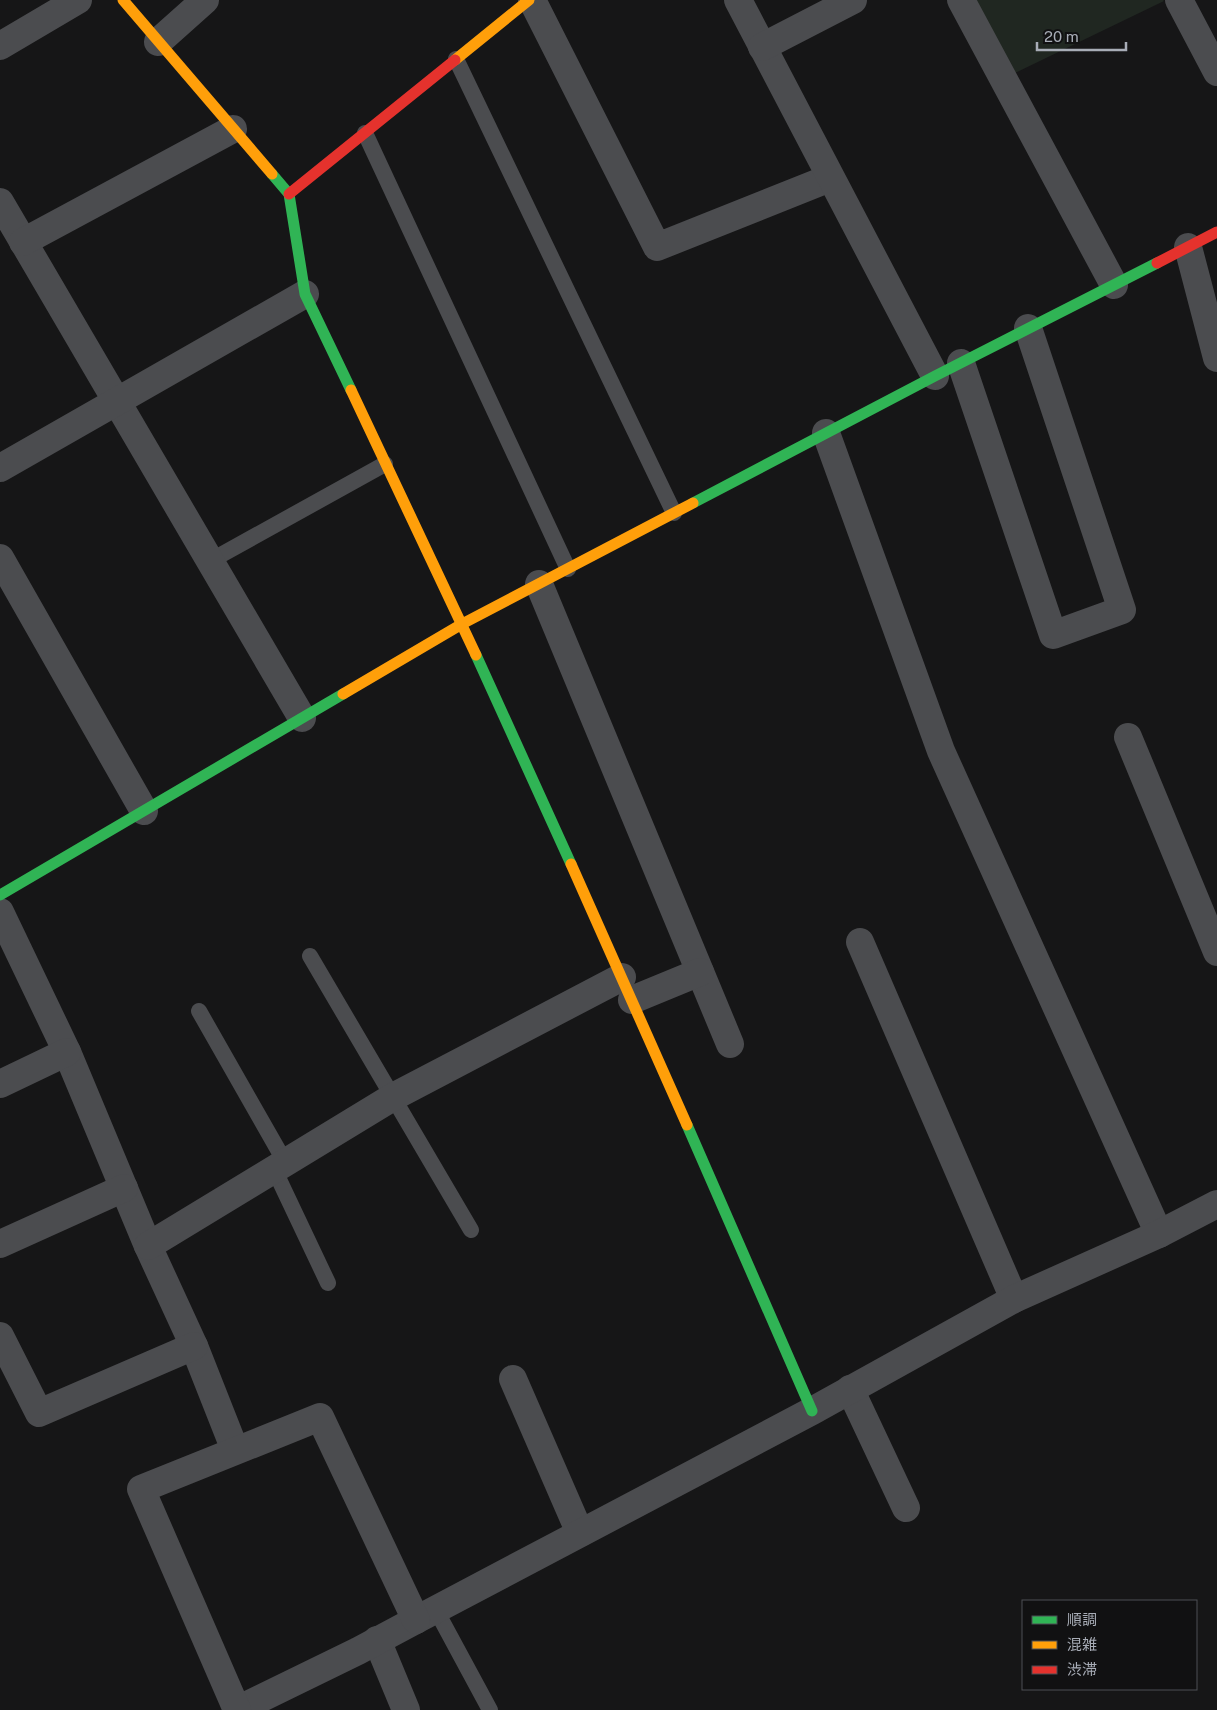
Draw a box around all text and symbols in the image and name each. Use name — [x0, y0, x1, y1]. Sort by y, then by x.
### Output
scale bar — [1037, 20, 1126, 52]
text: 20 m — [1044, 28, 1079, 45]
legend — [1022, 1600, 1197, 1690]
text: 順調 — [1067, 1611, 1097, 1628]
text: 混雑 — [1067, 1636, 1097, 1653]
text: 渋滞 — [1067, 1661, 1097, 1678]

